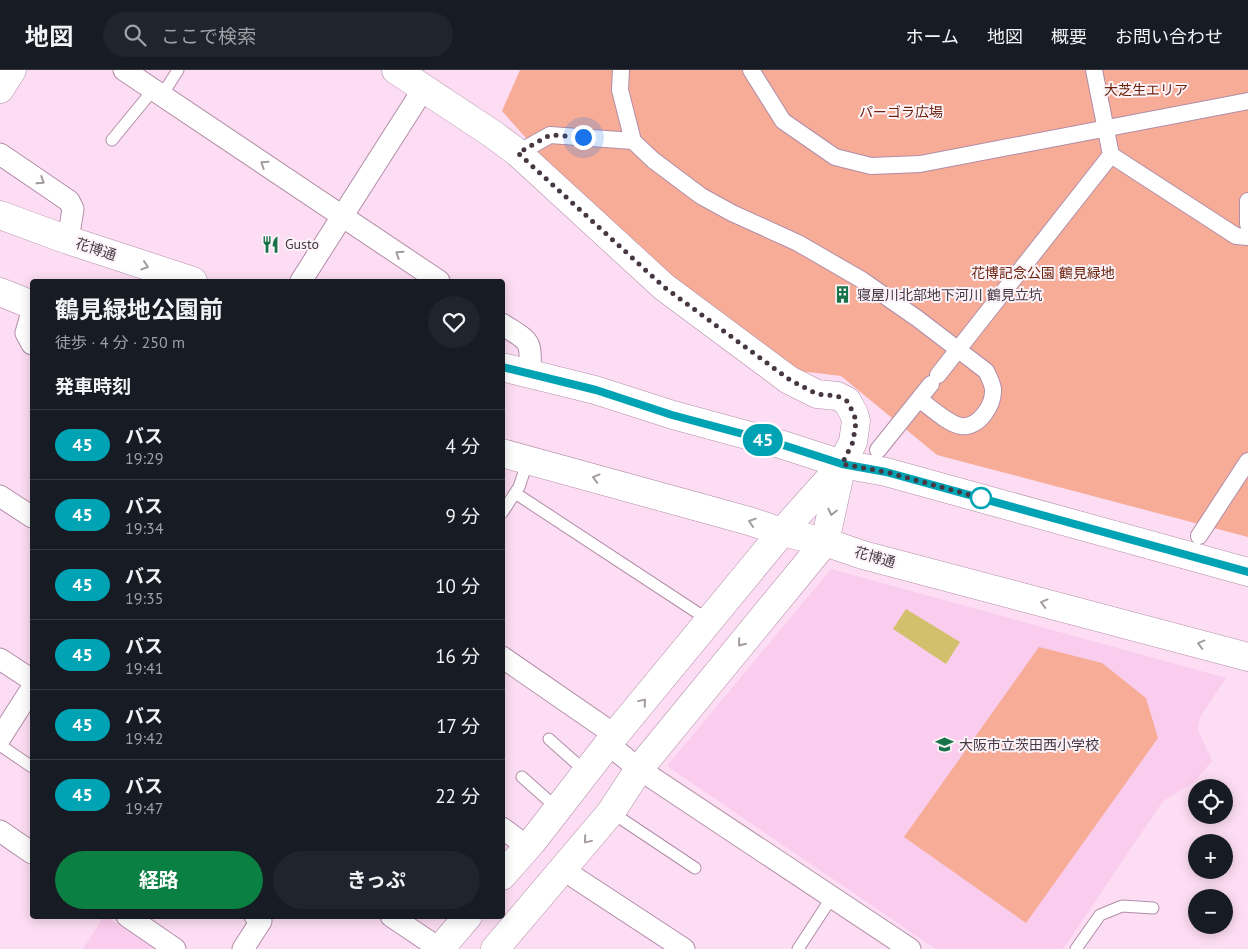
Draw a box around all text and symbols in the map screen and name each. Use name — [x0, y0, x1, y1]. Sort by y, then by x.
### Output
search box — [103, 12, 453, 57]
text: 地図 — [25, 21, 73, 52]
icon: search — [121, 21, 149, 49]
text: ここで検索 — [161, 24, 256, 48]
text: ホーム — [906, 25, 959, 48]
text: 地図 — [987, 25, 1023, 48]
text: 概要 — [1051, 25, 1087, 48]
text: お問い合わせ — [1115, 25, 1223, 48]
park label: 大芝生エリア — [1104, 81, 1188, 99]
park label: パーゴラ広場 — [859, 103, 943, 121]
your location — [571, 125, 596, 150]
one-way arrow — [260, 160, 269, 170]
one-way arrow — [35, 175, 44, 184]
street label: 花博通 — [73, 234, 119, 264]
restaurant icon: Gusto — [261, 234, 281, 254]
place label: Gusto — [285, 235, 319, 253]
one-way arrow — [395, 251, 404, 260]
one-way arrow — [140, 260, 149, 270]
park label: 花博記念公園 鶴見緑地 — [971, 264, 1115, 282]
building icon: 寝屋川北部地下河川 鶴見立坑 — [833, 285, 853, 305]
place label: 寝屋川北部地下河川 鶴見立坑 — [857, 286, 1043, 304]
text: 鶴見緑地公園前 — [55, 294, 223, 325]
button: heart — [428, 296, 480, 348]
text: 徒歩 · 4 分 · 250 m — [55, 332, 185, 352]
text: 発車時刻 — [55, 374, 131, 398]
text: バス — [125, 424, 163, 448]
line badge: 45 — [740, 424, 786, 456]
text: 45 — [753, 428, 773, 451]
text: 45 — [72, 433, 93, 456]
text: 4 分 — [446, 434, 480, 458]
text: 19:29 — [125, 448, 163, 468]
one-way arrow — [592, 474, 601, 484]
unlabelled marker — [970, 487, 992, 509]
text: バス — [125, 494, 163, 518]
text: 45 — [72, 503, 93, 526]
text: 9 分 — [446, 504, 480, 528]
one-way arrow — [827, 507, 838, 516]
text: 19:34 — [125, 518, 163, 538]
one-way arrow — [749, 518, 757, 528]
street label: 花博通 — [852, 543, 898, 571]
text: バス — [125, 564, 163, 588]
text: 45 — [72, 573, 93, 596]
text: 10 分 — [435, 574, 480, 598]
text: 19:35 — [125, 588, 163, 608]
one-way arrow — [1039, 598, 1048, 609]
text: バス — [125, 634, 163, 658]
one-way arrow — [738, 638, 747, 647]
one-way arrow — [1197, 640, 1205, 650]
text: 45 — [72, 643, 93, 666]
text: 16 分 — [435, 644, 480, 668]
text: 19:41 — [125, 658, 163, 678]
one-way arrow — [637, 699, 645, 708]
text: バス — [125, 704, 163, 728]
text: 45 — [72, 713, 93, 736]
text: 17 分 — [436, 714, 480, 738]
text: 19:42 — [125, 728, 163, 748]
school or university icon: 大阪市立茨田西小学校 — [935, 735, 955, 755]
place label: 大阪市立茨田西小学校 — [959, 736, 1099, 754]
text: バス — [125, 774, 163, 798]
map controls — [1188, 779, 1233, 934]
button: locate — [1188, 779, 1233, 824]
text: 45 — [72, 783, 93, 806]
text: 22 分 — [435, 784, 480, 808]
text: 19:47 — [125, 798, 163, 818]
one-way arrow — [585, 834, 593, 843]
button: + — [1188, 834, 1233, 879]
button: 経路 — [55, 851, 263, 909]
button: きっぷ — [273, 851, 480, 909]
button: − — [1188, 889, 1233, 934]

